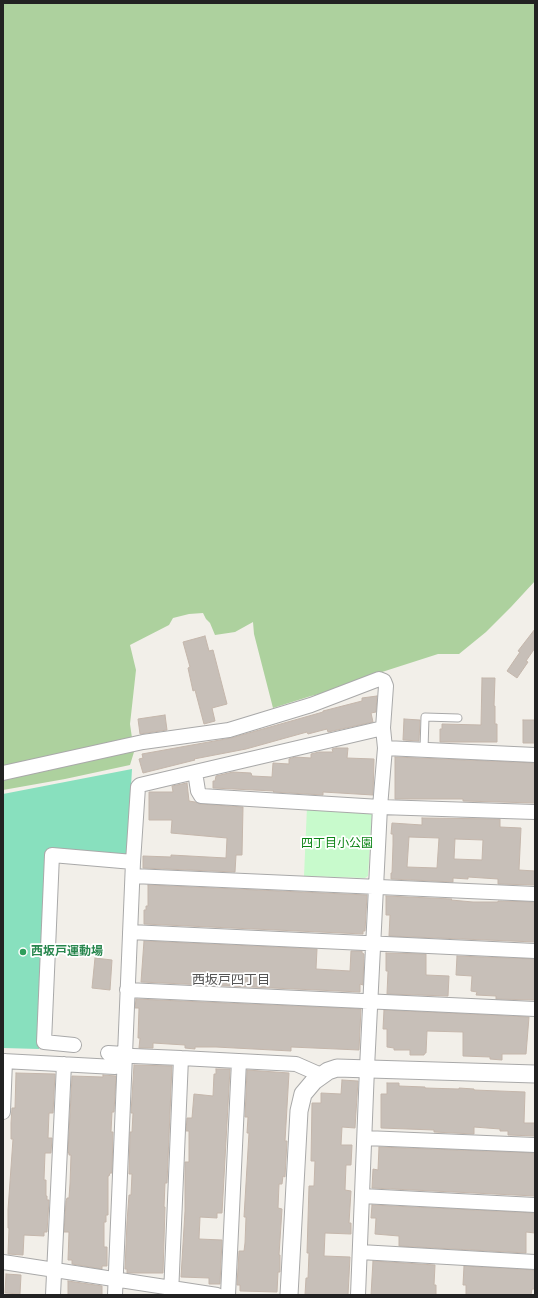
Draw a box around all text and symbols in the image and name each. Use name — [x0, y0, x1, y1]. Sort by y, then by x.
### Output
park label: 四丁目小公園 — [301, 837, 373, 851]
place label: 西坂戸運動場 — [31, 945, 103, 959]
marker: 西坂戸運動場 — [18, 947, 28, 957]
district label: 西坂戸四丁目 — [192, 973, 270, 989]

